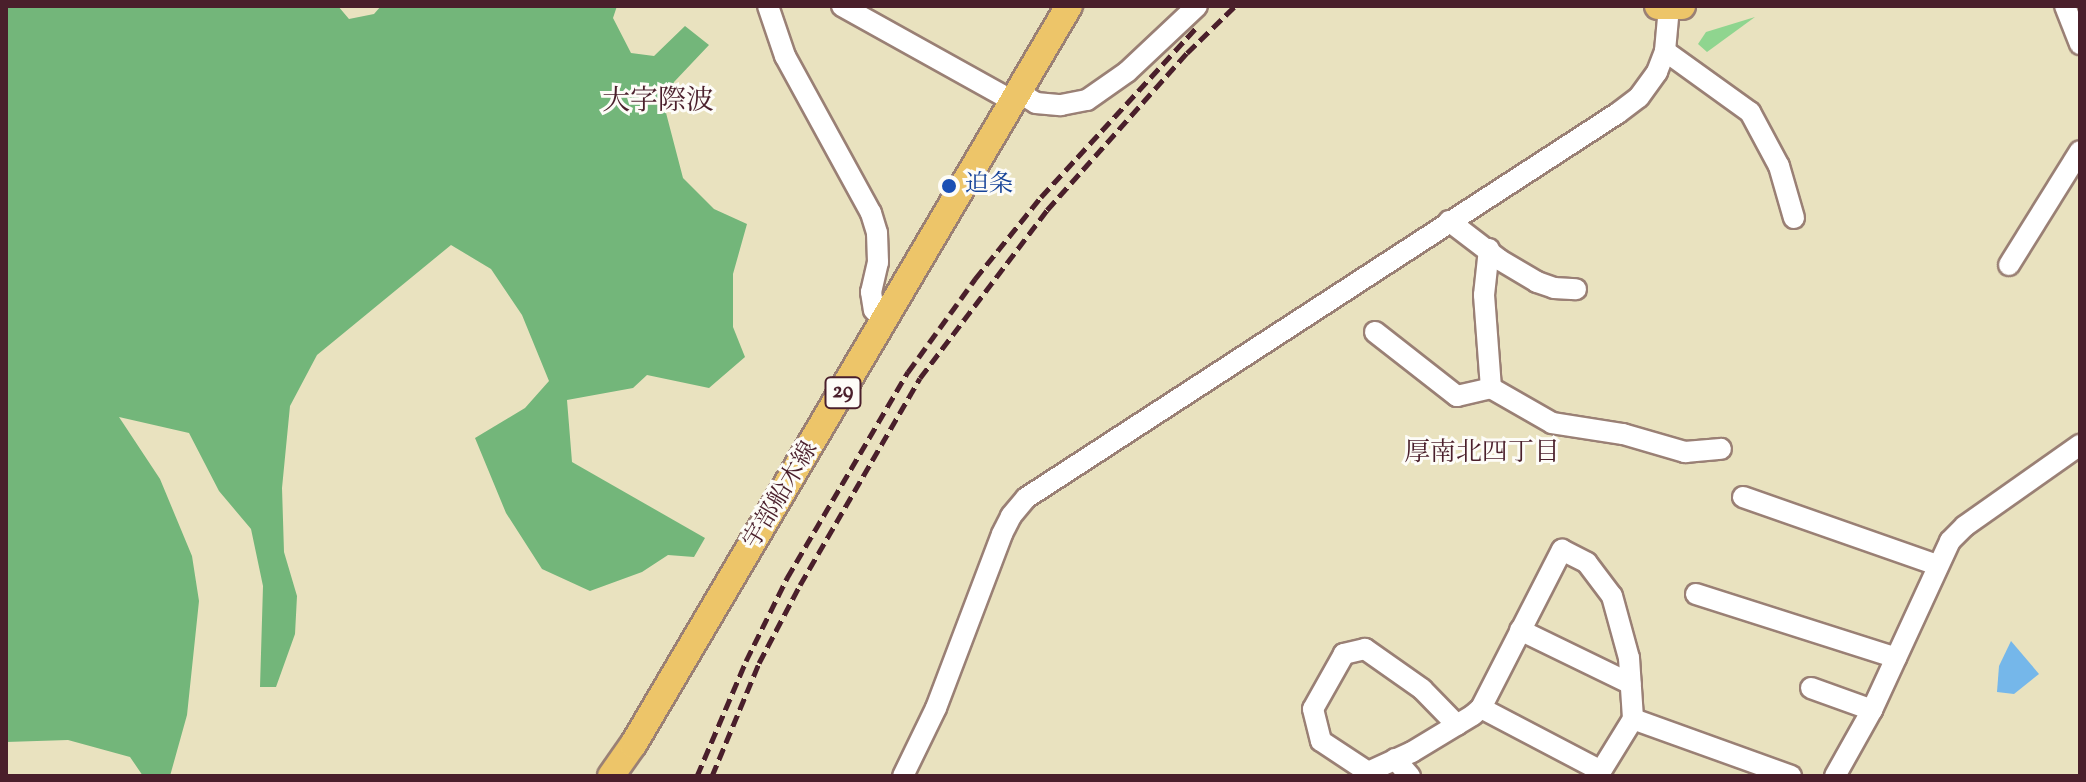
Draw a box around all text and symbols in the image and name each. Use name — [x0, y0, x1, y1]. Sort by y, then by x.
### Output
district label: 大字際波 — [602, 85, 714, 119]
place label: 迫条 — [965, 172, 1013, 200]
marker: 迫条 — [940, 177, 958, 195]
road number: 29 — [823, 375, 863, 411]
street label: 宇部船木線 — [739, 437, 825, 555]
district label: 厚南北四丁目 — [1404, 438, 1560, 470]

